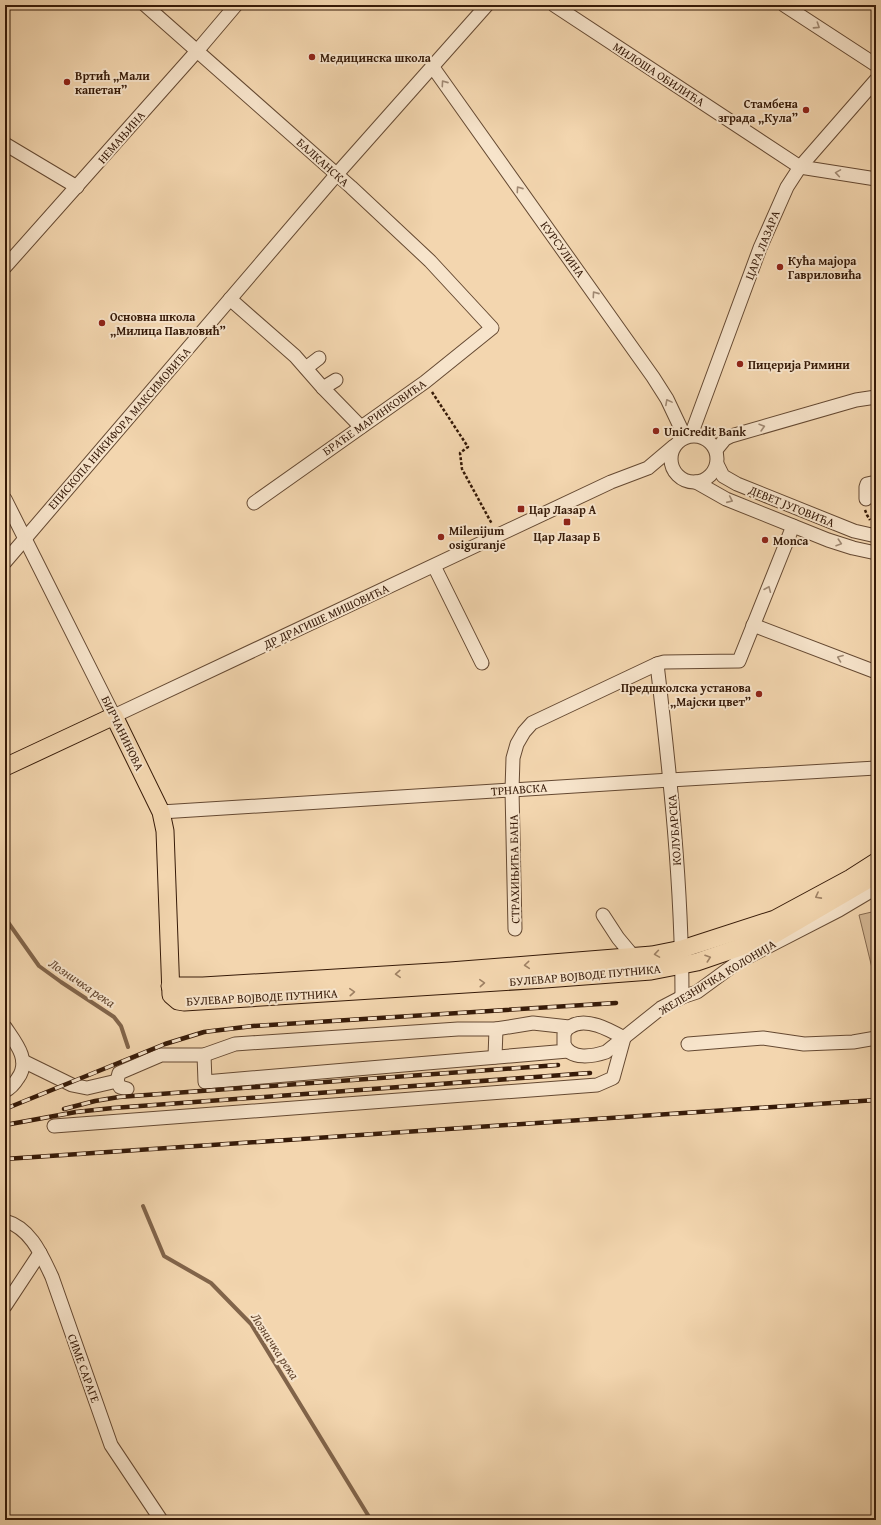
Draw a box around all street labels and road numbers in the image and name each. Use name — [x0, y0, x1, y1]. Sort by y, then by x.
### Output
street label: МИЛОША ОБИЛИЋА — [610, 38, 709, 110]
street label: НЕМАЊИНА — [93, 106, 149, 167]
street label: БАЛКАНСКА — [293, 134, 354, 191]
street label: ЦАРА ЛАЗАРА — [740, 207, 784, 282]
street label: КУРСУЛИНА — [537, 217, 590, 281]
street label: ЕПИСКОПА НИКИФОРА МАКСИМОВИЋА — [44, 343, 195, 513]
street label: БРАЋЕ МАРИНКОВИЋА — [319, 374, 430, 459]
street label: ДЕВЕТ ЈУГОВИЋА — [746, 481, 838, 531]
street label: ДР ДРАГИШЕ МИШОВИЋА — [260, 579, 392, 653]
street label: БИРЧАНИНОВА — [98, 693, 149, 774]
street label: ТРНАВСКА — [490, 779, 548, 799]
street label: КОЛУБАРСКА — [663, 793, 685, 866]
street label: СТРАХИЊИЋА БАНА — [505, 813, 523, 924]
street label: ЖЕЛЕЗНИЧКА КОЛОНИЈА — [654, 935, 779, 1019]
street label: БУЛЕВАР ВОЈВОДЕ ПУТНИКА — [509, 960, 662, 990]
street label: БУЛЕВАР ВОЈВОДЕ ПУТНИКА — [186, 985, 339, 1009]
street label: СИМЕ САРАГЕ — [64, 1331, 104, 1405]

